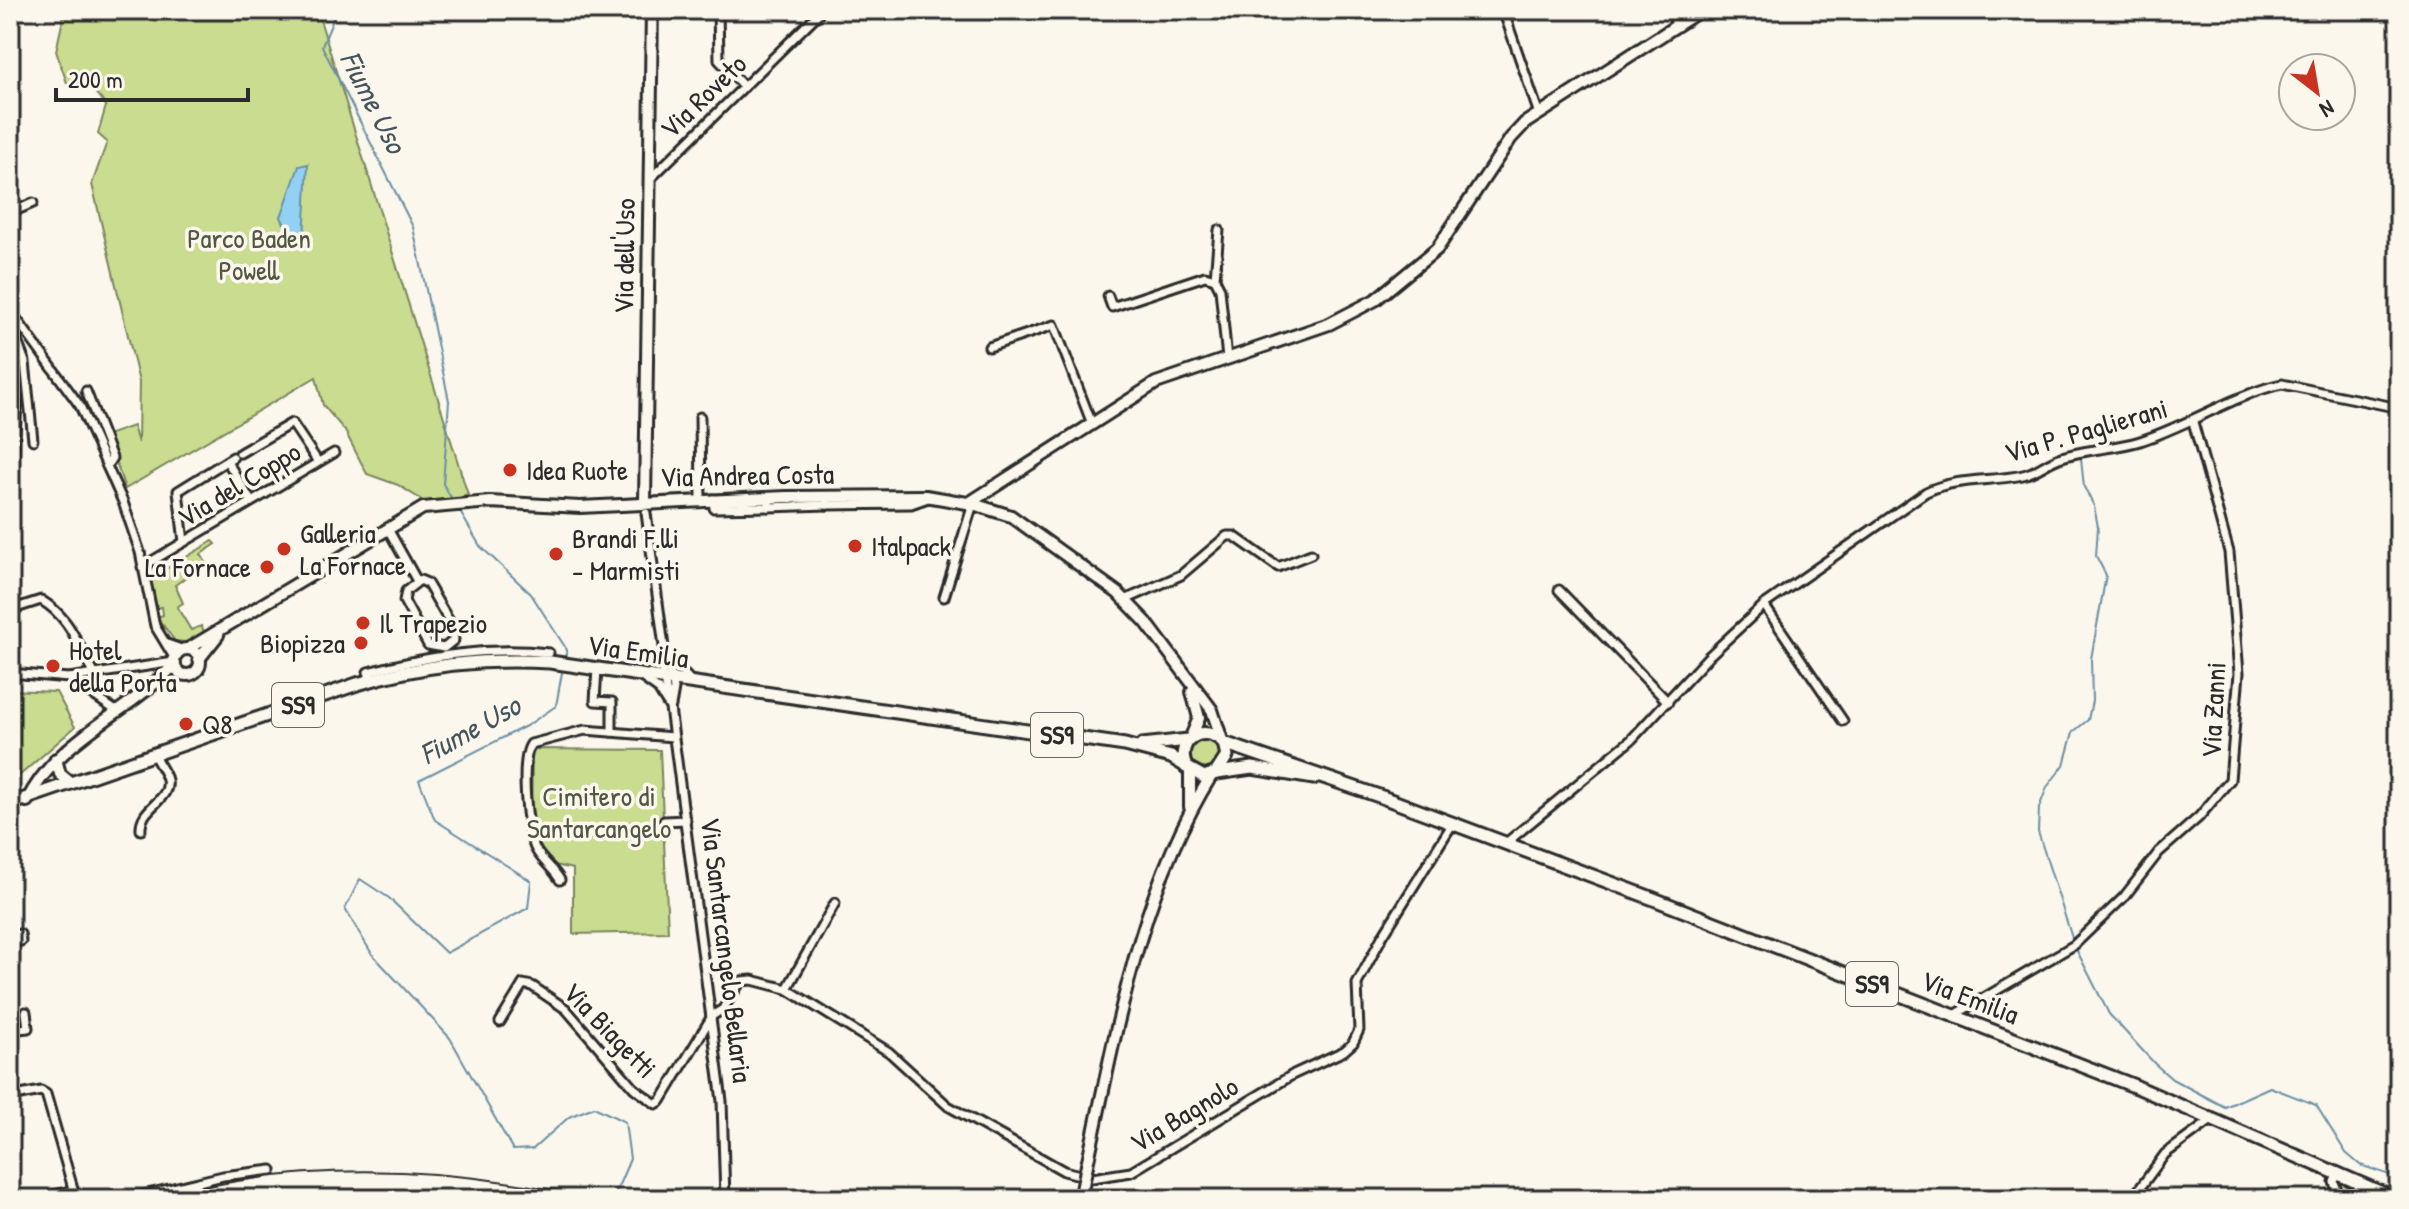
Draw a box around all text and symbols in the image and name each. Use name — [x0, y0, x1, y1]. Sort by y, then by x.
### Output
water label: Fiume Uso — [331, 44, 417, 161]
street label: Via Roveto — [651, 45, 755, 147]
scale bar — [56, 52, 248, 102]
north arrow — [2277, 52, 2357, 132]
text: 200 m — [68, 63, 123, 95]
text: N — [2314, 93, 2340, 125]
street label: Via dell'Uso — [604, 198, 644, 314]
park label: Parco Baden Powell — [187, 219, 311, 289]
street label: Via P. Paglierani — [2000, 389, 2172, 471]
street label: Via del Coppo — [170, 432, 308, 536]
place label: Idea Ruote — [526, 451, 628, 489]
street label: Via Andrea Costa — [660, 454, 834, 496]
marker: Idea Ruote — [501, 461, 519, 479]
place label: Galleria La Fornace — [300, 514, 406, 584]
place label: Brandi F.lli - Marmisti — [572, 519, 680, 589]
place label: Italpack — [871, 527, 951, 565]
marker: Italpack — [846, 537, 864, 555]
marker: Galleria La Fornace — [275, 540, 293, 558]
marker: Brandi F.lli - Marmisti — [547, 545, 565, 563]
place label: La Fornace — [145, 548, 251, 586]
marker: La Fornace — [258, 558, 276, 576]
place label: Il Trapezio — [379, 604, 487, 642]
marker: Il Trapezio — [354, 614, 372, 632]
place label: Biopizza — [260, 624, 345, 662]
street label: Via Emilia — [585, 625, 691, 677]
place label: Hotel della Porta — [69, 631, 177, 701]
marker: Biopizza — [352, 634, 370, 652]
marker: Hotel della Porta — [44, 657, 62, 675]
street label: Via Zanni — [2192, 661, 2234, 759]
road number: SS9 — [272, 683, 324, 727]
water label: Fiume Uso — [412, 684, 529, 773]
place label: Q8 — [202, 705, 232, 743]
road number: SS9 — [1031, 713, 1083, 757]
marker: Q8 — [177, 715, 195, 733]
park label: Cimitero di Santarcangelo — [527, 777, 671, 847]
street label: Via Santarcangelo Bellaria — [692, 815, 762, 1085]
street label: Via Emilia — [1916, 961, 2024, 1033]
road number: SS9 — [1846, 962, 1898, 1006]
street label: Via Biagetti — [555, 974, 665, 1086]
street label: Via Bagnolo — [1123, 1067, 1245, 1161]

